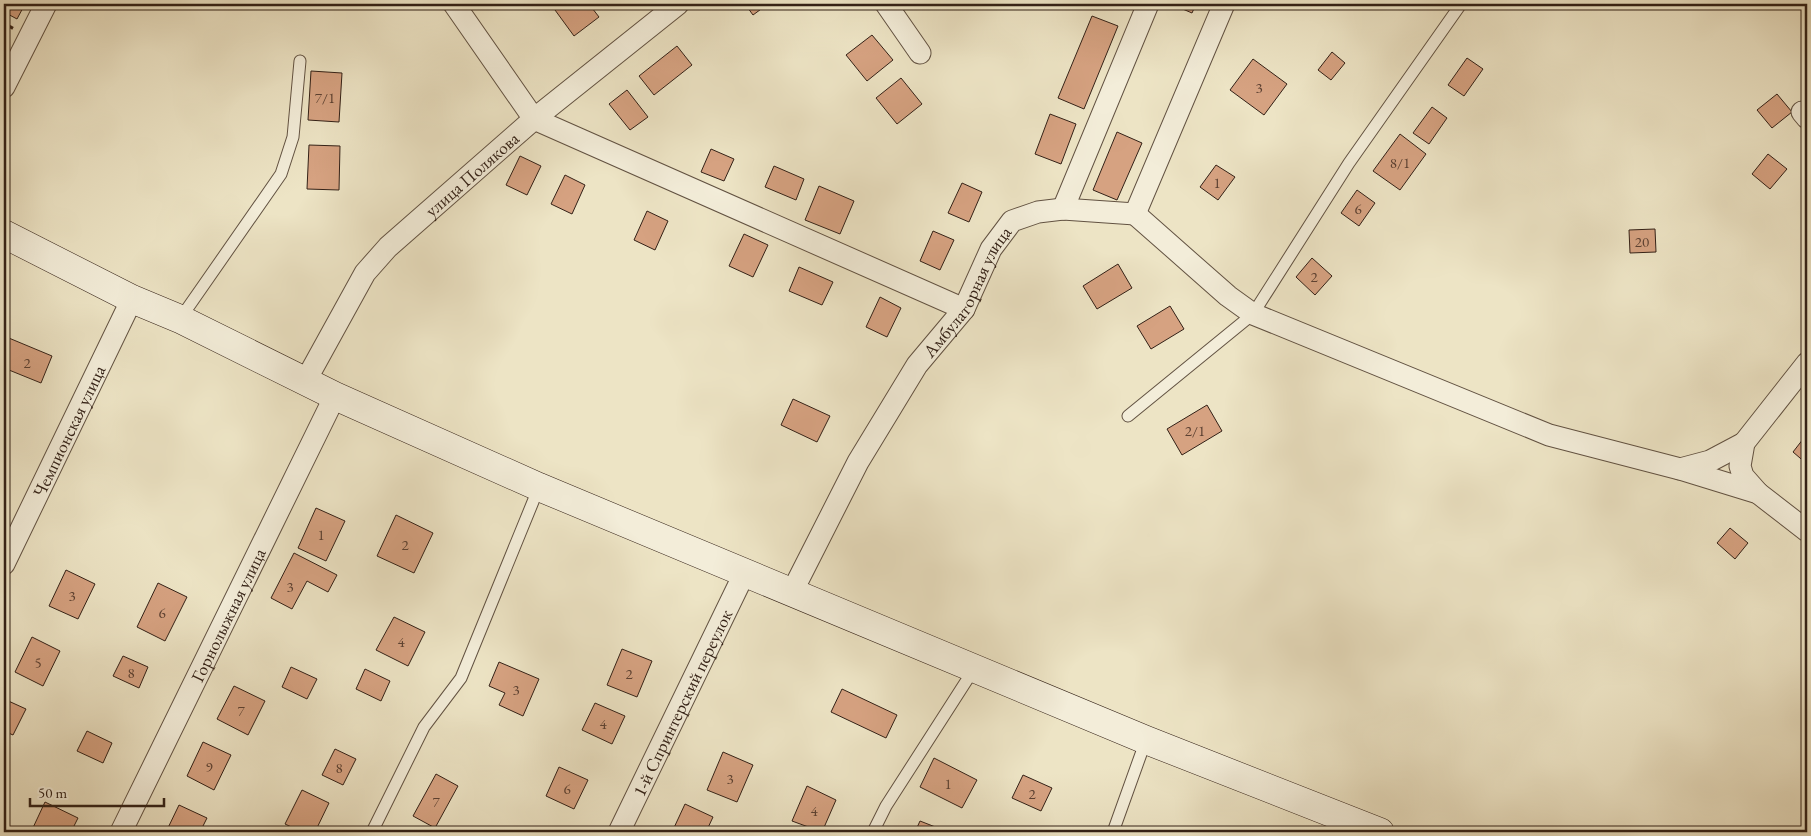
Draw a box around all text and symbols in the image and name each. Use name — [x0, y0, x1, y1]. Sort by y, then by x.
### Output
house number: 3 — [1255, 78, 1263, 97]
house number: 7/1 — [315, 88, 335, 107]
street label: улица Полякова — [420, 126, 524, 221]
house number: 8/1 — [1390, 153, 1410, 172]
house number: 1 — [1213, 173, 1221, 192]
house number: 6 — [1354, 199, 1362, 218]
street label: Амбулаторная улица — [917, 220, 1016, 362]
house number: 20 — [1635, 232, 1649, 251]
house number: 2 — [1310, 267, 1318, 286]
house number: 2 — [23, 353, 31, 372]
street label: Чемпионская улица — [27, 360, 110, 500]
house number: 2/1 — [1185, 421, 1205, 440]
house number: 1 — [317, 525, 325, 544]
house number: 2 — [401, 535, 409, 554]
street label: Горнолыжная улица — [185, 543, 271, 686]
house number: 3 — [286, 577, 294, 596]
house number: 3 — [68, 586, 76, 605]
house number: 6 — [158, 603, 166, 622]
street label: 1-й Спринтерский переулок — [627, 605, 737, 800]
house number: 4 — [397, 632, 405, 651]
house number: 5 — [34, 653, 42, 672]
house number: 8 — [127, 663, 135, 682]
house number: 2 — [625, 664, 633, 683]
house number: 3 — [512, 680, 520, 699]
house number: 7 — [237, 701, 245, 720]
house number: 4 — [599, 714, 607, 733]
house number: 9 — [205, 757, 213, 776]
house number: 8 — [335, 758, 343, 777]
house number: 3 — [726, 769, 734, 788]
house number: 1 — [944, 774, 952, 793]
scale bar — [30, 776, 164, 808]
house number: 6 — [563, 779, 571, 798]
text: 50 m — [38, 783, 67, 802]
house number: 2 — [1028, 784, 1036, 803]
house number: 7 — [432, 792, 440, 811]
house number: 4 — [810, 801, 818, 820]

